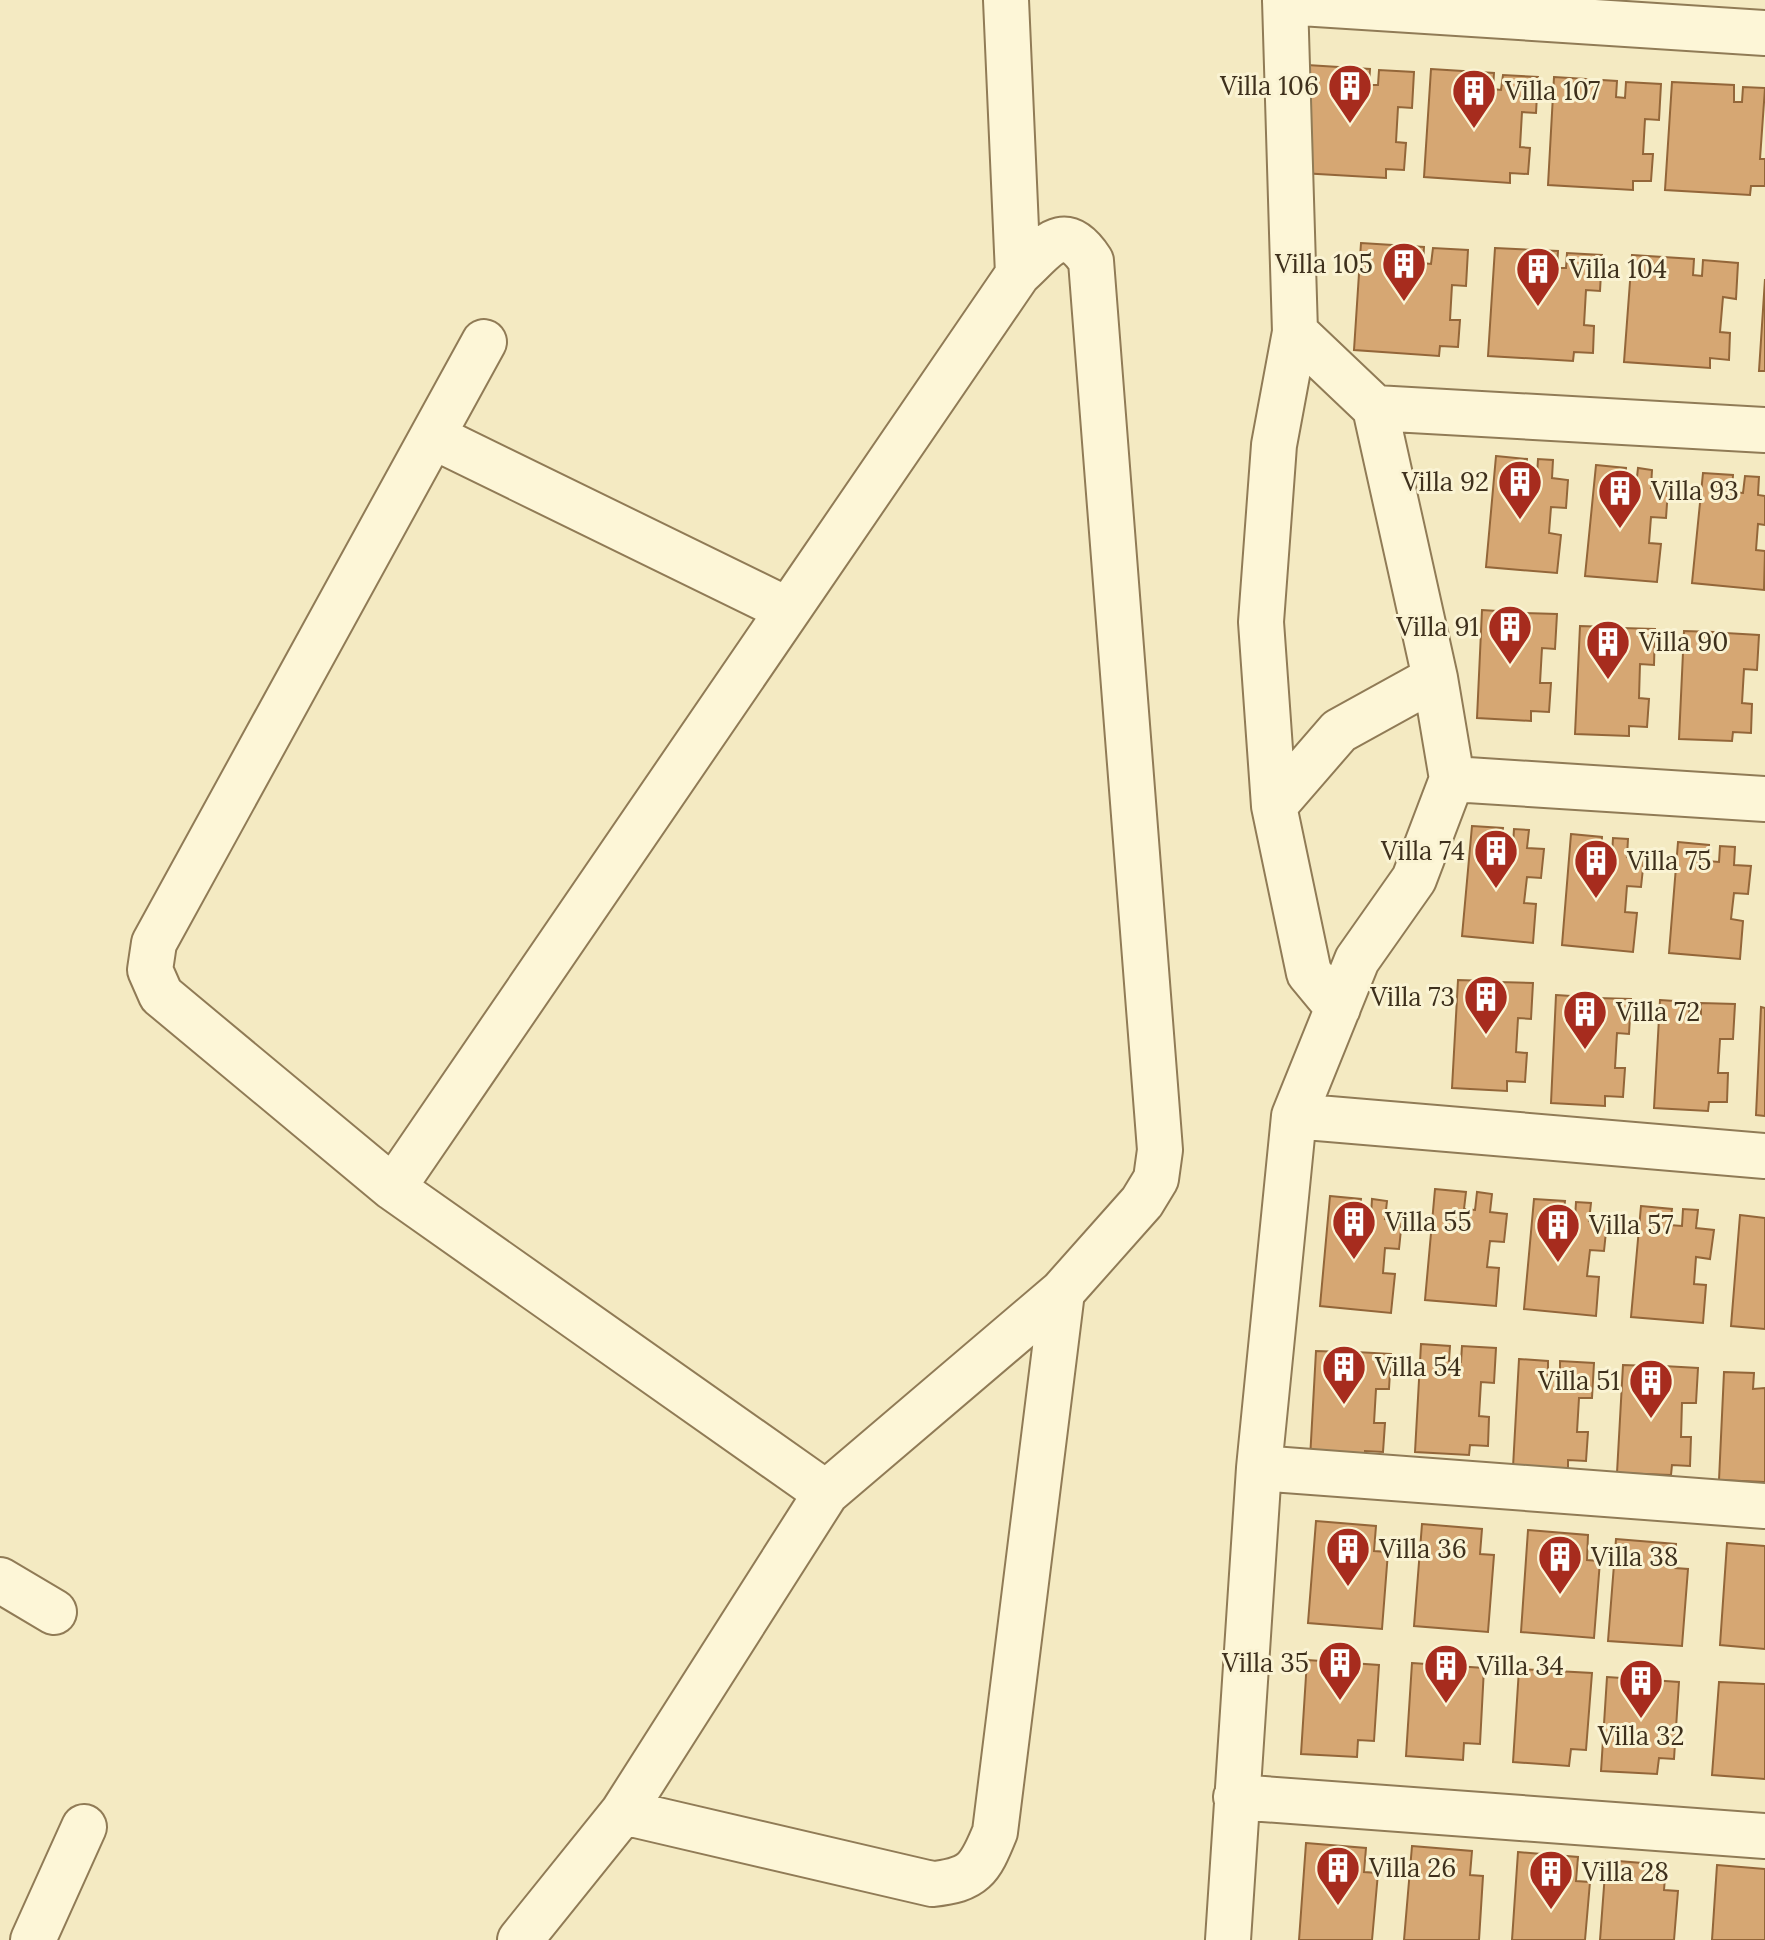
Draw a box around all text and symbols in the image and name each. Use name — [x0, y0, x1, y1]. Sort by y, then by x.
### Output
building icon: Villa 106 — [1326, 62, 1374, 125]
building icon: Villa 107 — [1450, 67, 1498, 130]
place label: Villa 106 — [1219, 69, 1319, 102]
place label: Villa 107 — [1504, 74, 1600, 107]
building icon: Villa 105 — [1380, 240, 1428, 303]
building icon: Villa 104 — [1514, 245, 1562, 308]
place label: Villa 105 — [1274, 247, 1373, 280]
place label: Villa 104 — [1568, 252, 1667, 285]
building icon: Villa 92 — [1496, 458, 1544, 521]
place label: Villa 92 — [1401, 465, 1489, 498]
building icon: Villa 93 — [1596, 467, 1644, 530]
place label: Villa 93 — [1650, 474, 1739, 507]
building icon: Villa 91 — [1486, 603, 1534, 666]
place label: Villa 91 — [1395, 610, 1479, 643]
building icon: Villa 90 — [1584, 618, 1632, 681]
place label: Villa 90 — [1638, 625, 1728, 658]
building icon: Villa 74 — [1472, 827, 1520, 890]
place label: Villa 74 — [1380, 834, 1465, 867]
building icon: Villa 75 — [1572, 837, 1620, 900]
place label: Villa 75 — [1626, 844, 1711, 877]
building icon: Villa 73 — [1462, 973, 1510, 1036]
place label: Villa 73 — [1369, 980, 1455, 1013]
building icon: Villa 72 — [1561, 988, 1609, 1051]
place label: Villa 72 — [1615, 995, 1700, 1028]
building icon: Villa 55 — [1330, 1198, 1378, 1261]
building icon: Villa 57 — [1534, 1201, 1582, 1264]
place label: Villa 55 — [1384, 1205, 1472, 1238]
place label: Villa 57 — [1588, 1208, 1673, 1241]
building icon: Villa 54 — [1320, 1343, 1368, 1406]
place label: Villa 54 — [1374, 1350, 1462, 1383]
building icon: Villa 51 — [1627, 1357, 1675, 1420]
place label: Villa 51 — [1537, 1364, 1620, 1397]
building icon: Villa 36 — [1324, 1525, 1372, 1588]
place label: Villa 36 — [1378, 1532, 1467, 1565]
building icon: Villa 38 — [1536, 1533, 1584, 1596]
place label: Villa 38 — [1590, 1540, 1678, 1573]
building icon: Villa 35 — [1316, 1639, 1364, 1702]
building icon: Villa 34 — [1422, 1642, 1470, 1705]
place label: Villa 35 — [1221, 1646, 1309, 1679]
place label: Villa 34 — [1476, 1649, 1564, 1682]
building icon: Villa 32 — [1617, 1657, 1665, 1720]
place label: Villa 32 — [1597, 1719, 1684, 1752]
building icon: Villa 26 — [1314, 1844, 1362, 1907]
building icon: Villa 28 — [1527, 1848, 1575, 1911]
place label: Villa 26 — [1368, 1851, 1456, 1884]
place label: Villa 28 — [1581, 1855, 1669, 1888]

